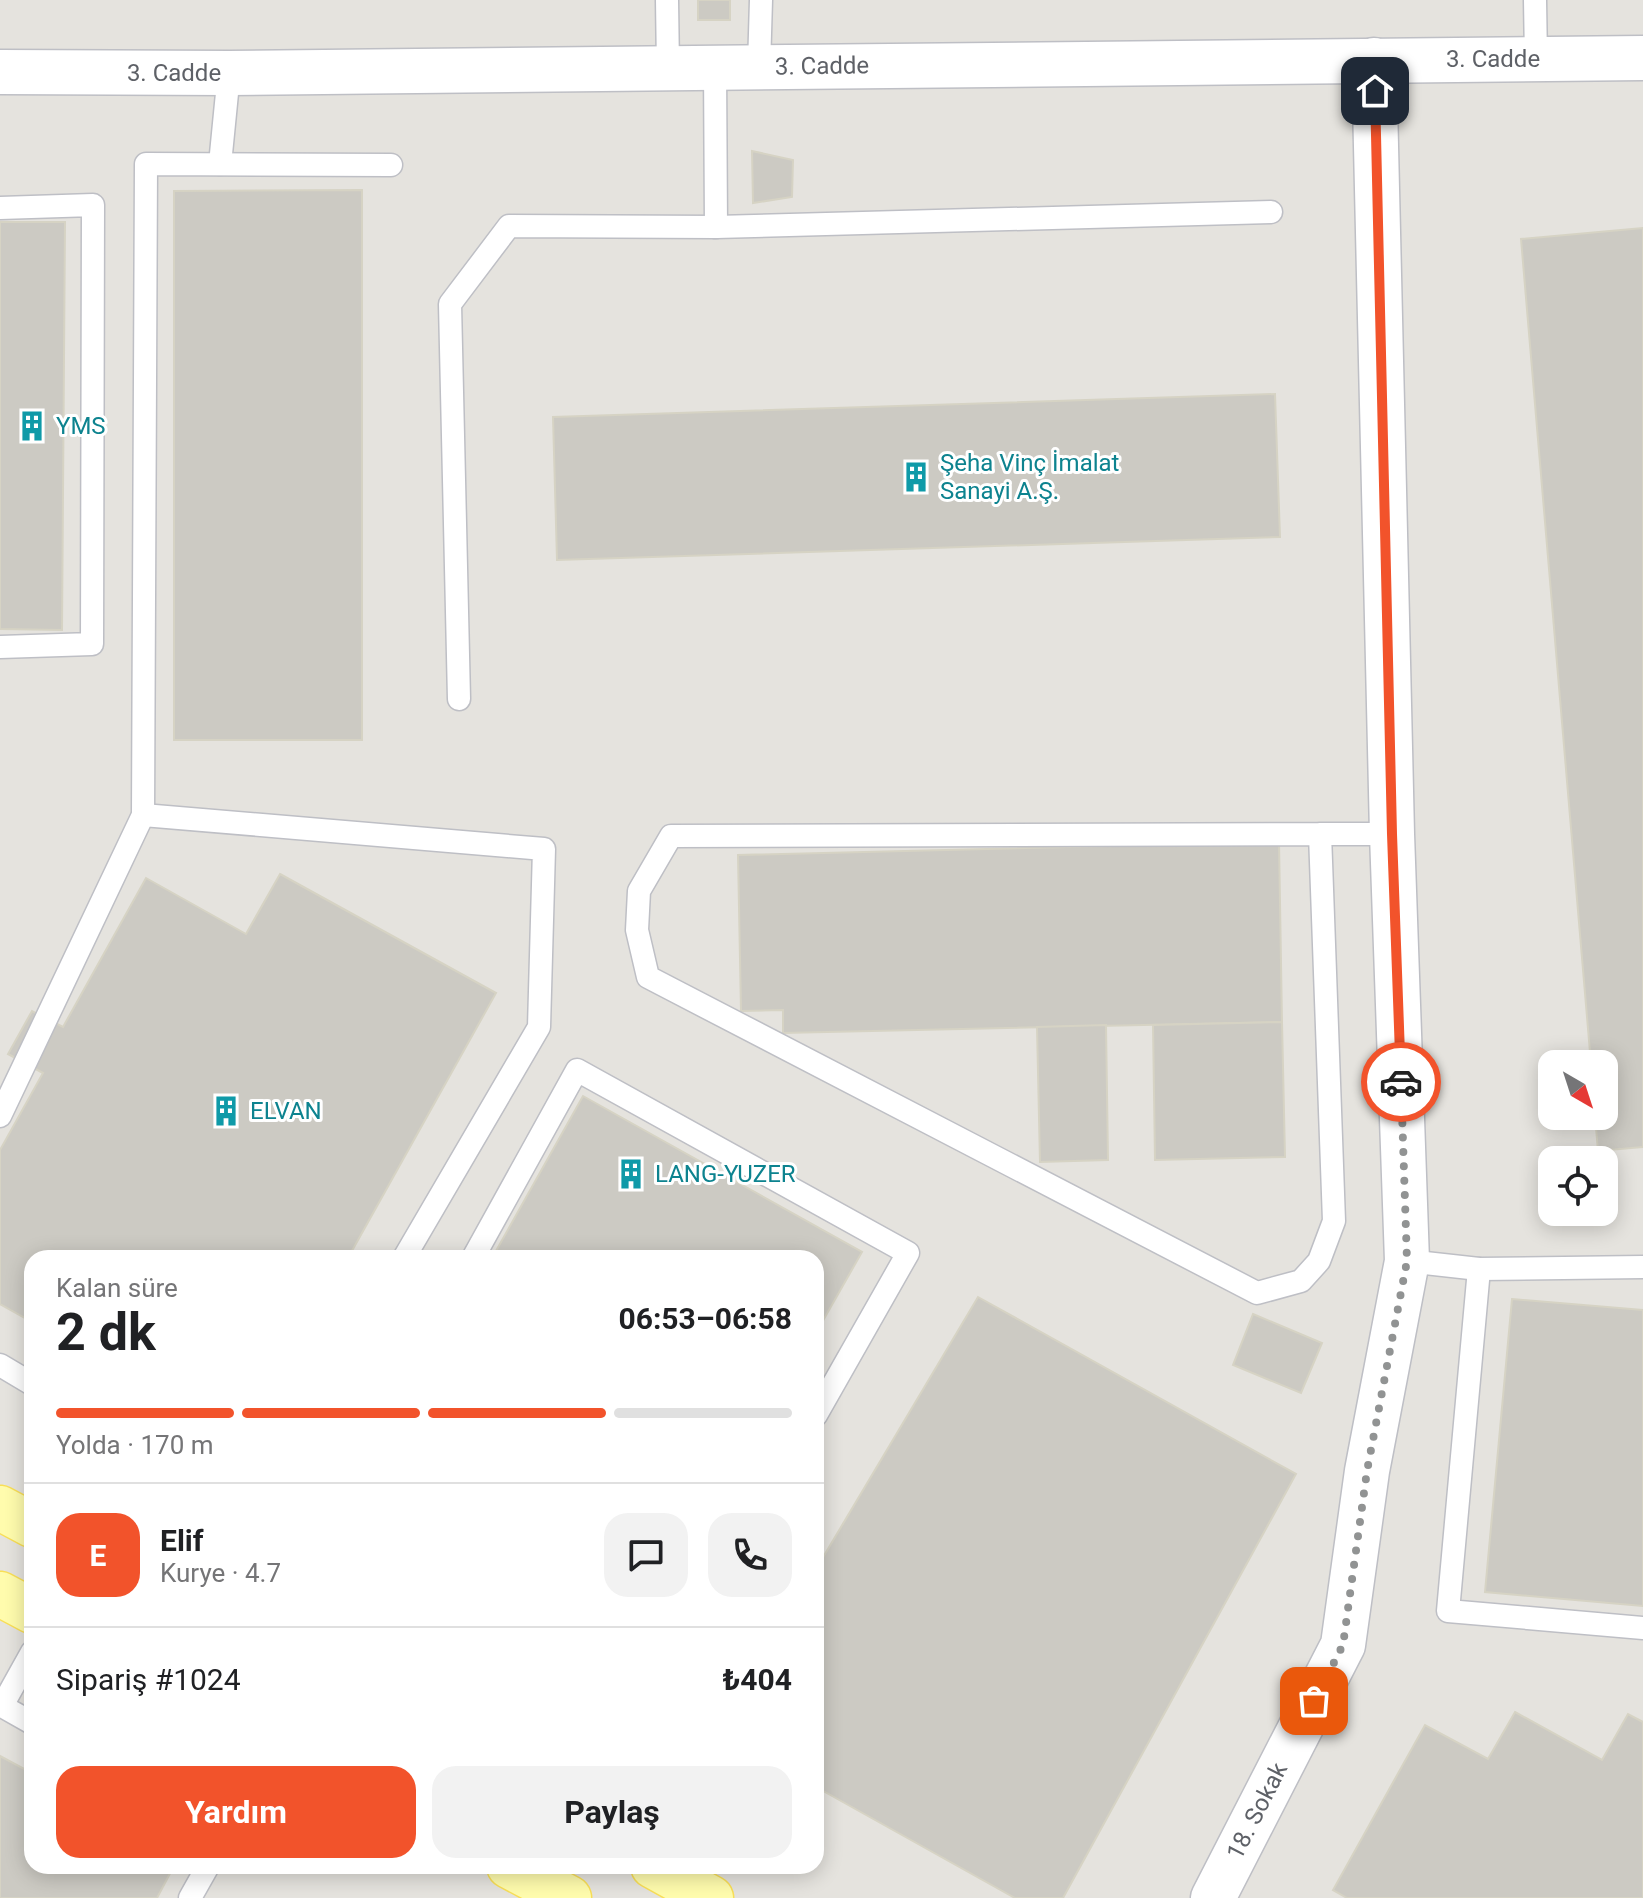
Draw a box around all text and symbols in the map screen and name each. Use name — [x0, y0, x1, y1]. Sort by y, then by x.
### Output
street label: 3. Cadde — [1446, 45, 1540, 73]
street label: 3. Cadde — [775, 51, 869, 81]
pin — [1341, 57, 1409, 125]
street label: 3. Cadde — [127, 59, 221, 87]
icon: home — [1353, 69, 1397, 113]
building icon: YMS — [15, 409, 49, 443]
place label: YMS — [56, 412, 106, 440]
place label: Şeha Vinç İmalat Sanayi A.Ş. — [940, 449, 1120, 505]
building icon: Şeha Vinç İmalat Sanayi A.Ş. — [899, 460, 933, 494]
courier — [1361, 1042, 1441, 1122]
north arrow — [1538, 1050, 1618, 1130]
map controls — [1538, 1050, 1618, 1226]
icon: car — [1379, 1060, 1423, 1104]
building icon: ELVAN — [209, 1094, 243, 1128]
place label: ELVAN — [250, 1097, 322, 1125]
button: locate — [1538, 1146, 1618, 1226]
building icon: LANG-YUZER — [614, 1157, 648, 1191]
place label: LANG-YUZER — [655, 1160, 796, 1188]
text: Kalan süre — [56, 1273, 178, 1303]
text: 06:53–06:58 — [618, 1301, 792, 1336]
text: 2 dk — [56, 1302, 156, 1363]
text: Yolda · 170 m — [56, 1430, 214, 1460]
button: chat — [604, 1513, 688, 1597]
button: phone — [708, 1513, 792, 1597]
text: Elif — [160, 1523, 204, 1558]
text: E — [90, 1538, 106, 1573]
text: Kurye · 4.7 — [160, 1558, 281, 1588]
text: Sipariş #1024 — [56, 1662, 241, 1697]
text: ₺404 — [723, 1662, 792, 1697]
pin — [1280, 1667, 1348, 1735]
icon: bag — [1292, 1679, 1336, 1723]
street label: 18. Sokak — [1221, 1757, 1294, 1864]
button: Yardım — [56, 1766, 416, 1858]
button: Paylaş — [432, 1766, 792, 1858]

